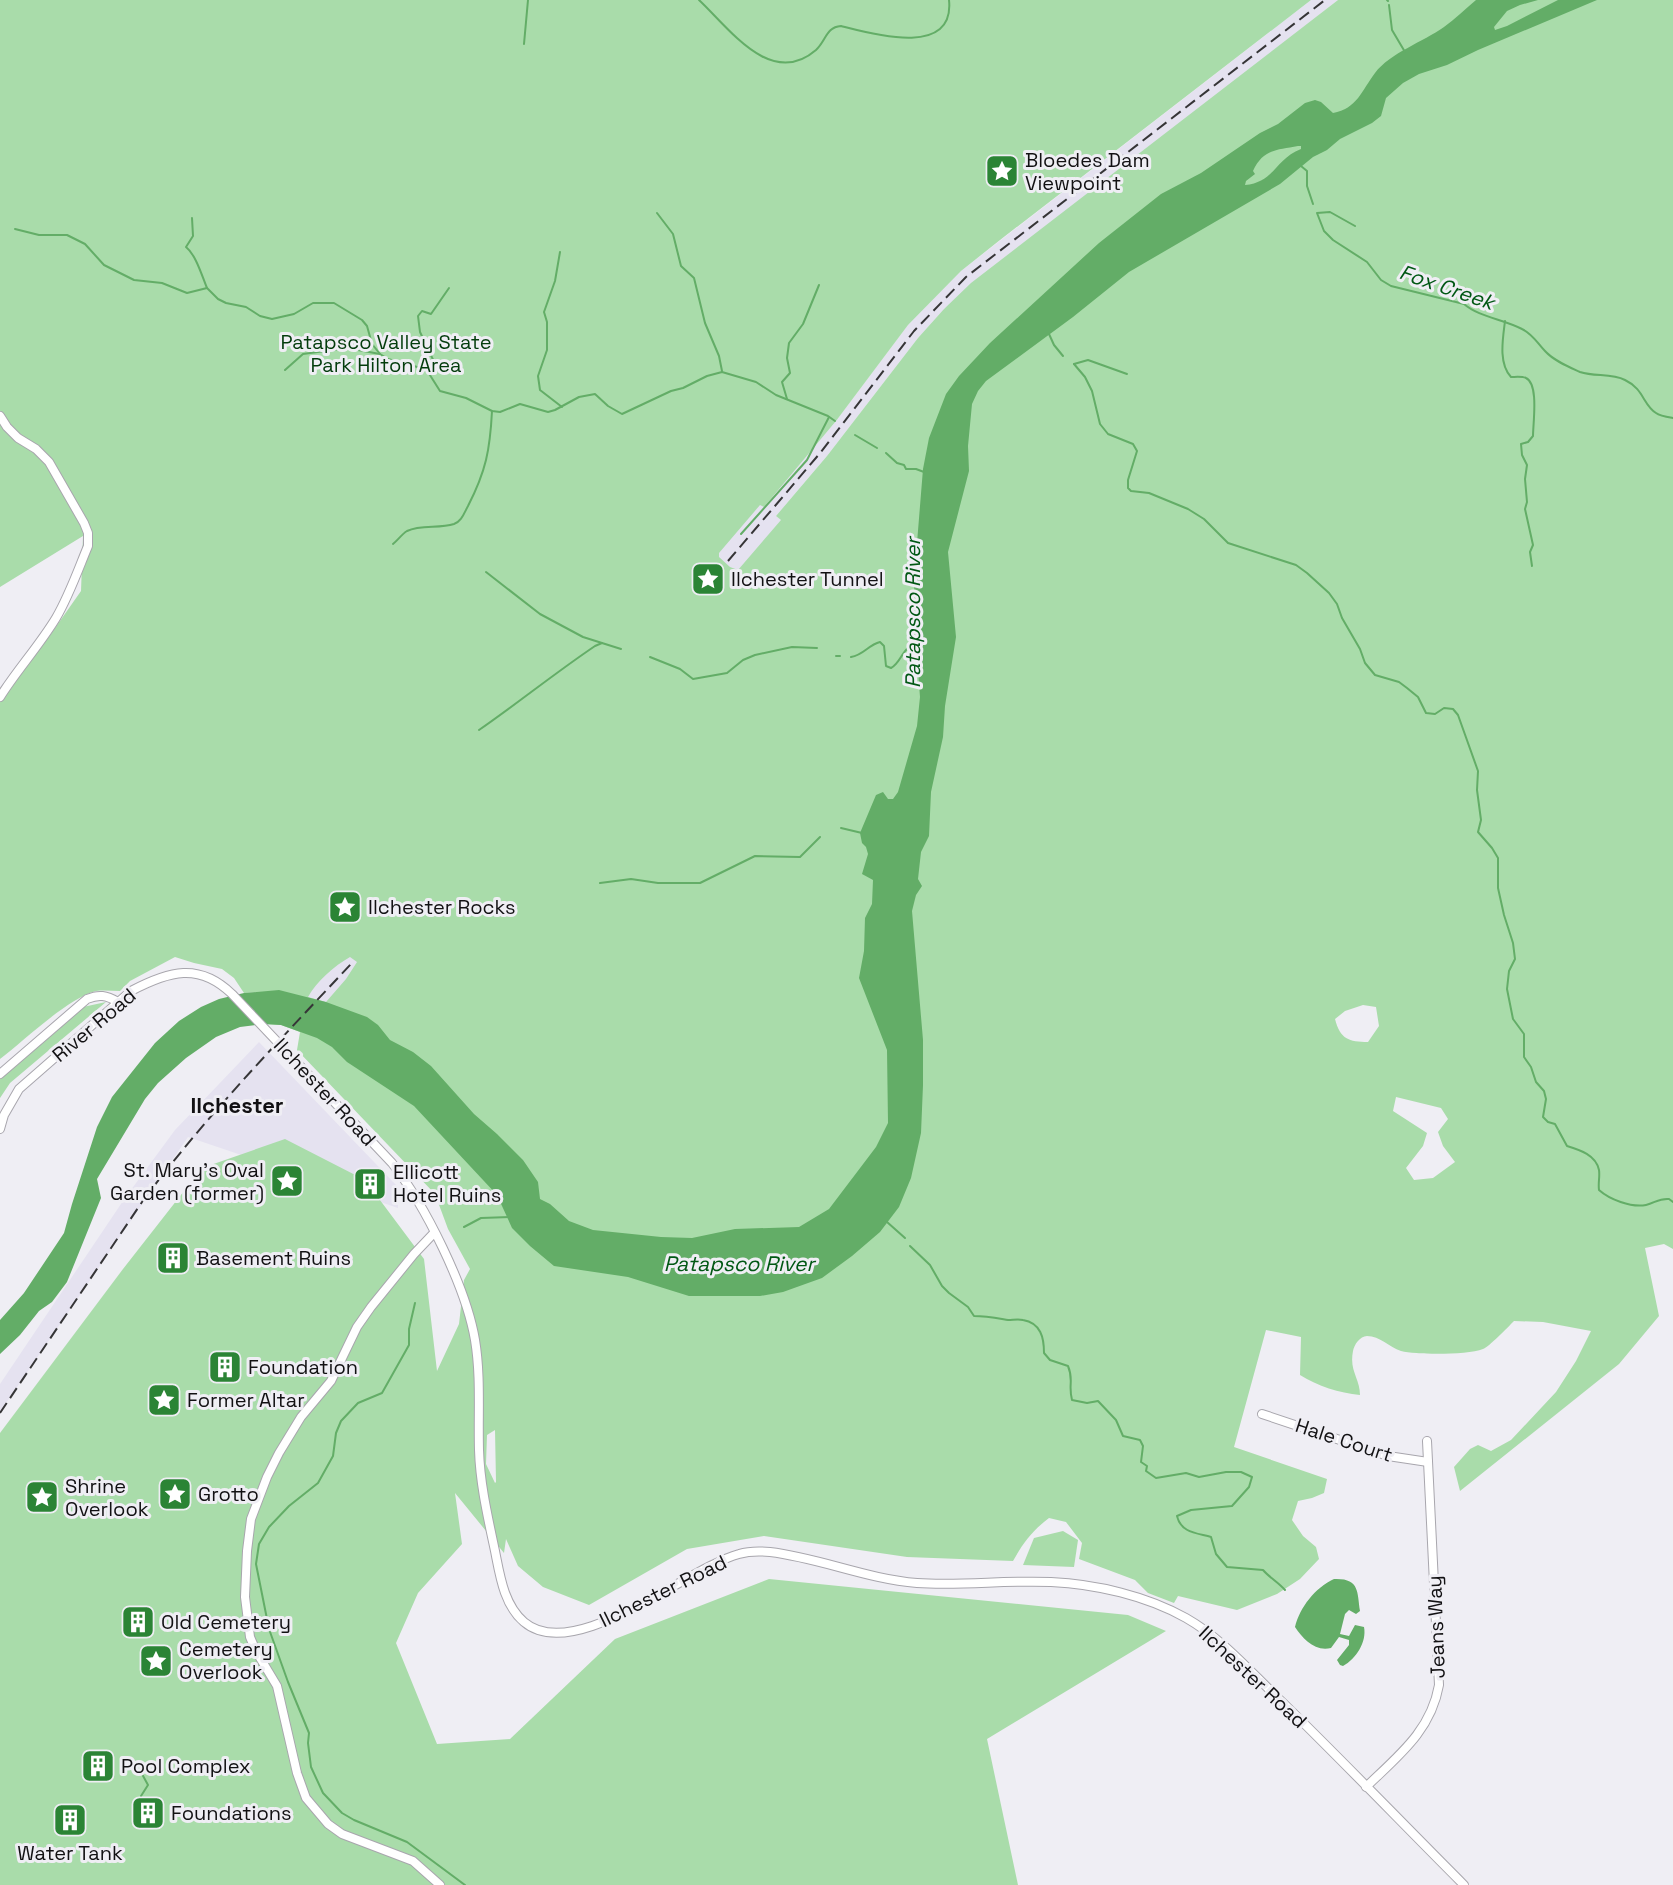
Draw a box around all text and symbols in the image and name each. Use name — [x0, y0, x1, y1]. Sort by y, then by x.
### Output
place label: Bloedes Dam Viewpoint — [1025, 147, 1150, 196]
place icon: Bloedes Dam Viewpoint — [984, 153, 1020, 189]
water label: Fox Creek — [1396, 258, 1501, 317]
park label: Patapsco Valley State Park Hilton Area — [280, 329, 492, 378]
water label: Patapsco River — [899, 536, 926, 688]
place icon: Ilchester Tunnel — [690, 561, 726, 597]
place label: Ilchester Tunnel — [731, 566, 884, 592]
place icon: Ilchester Rocks — [327, 889, 363, 925]
place label: Ilchester Rocks — [368, 894, 516, 920]
street label: River Road — [47, 982, 141, 1068]
street label: Ilchester Road — [268, 1032, 382, 1152]
district label: Ilchester — [190, 1091, 284, 1119]
place label: St. Mary's Oval Garden (former) — [110, 1157, 264, 1206]
place label: Ellicott Hotel Ruins — [393, 1159, 501, 1208]
place icon: St. Mary's Oval Garden (former) — [269, 1163, 305, 1199]
building icon: Ellicott Hotel Ruins — [352, 1166, 388, 1202]
building icon: Basement Ruins — [155, 1240, 191, 1276]
place label: Basement Ruins — [196, 1245, 351, 1271]
water label: Patapsco River — [664, 1250, 816, 1277]
building icon: Foundation — [207, 1349, 243, 1385]
place label: Foundation — [248, 1354, 358, 1380]
place icon: Former Altar — [146, 1382, 182, 1418]
place label: Former Altar — [187, 1387, 305, 1413]
street label: Hale Court — [1292, 1412, 1396, 1468]
place label: Shrine Overlook — [65, 1473, 149, 1522]
place icon: Grotto — [157, 1476, 193, 1512]
place icon: Shrine Overlook — [24, 1479, 60, 1515]
place label: Grotto — [198, 1481, 259, 1507]
street label: Ilchester Road — [595, 1549, 731, 1633]
street label: Jeans Way — [1421, 1575, 1451, 1679]
building icon: Old Cemetery — [120, 1604, 156, 1640]
place label: Old Cemetery — [161, 1609, 291, 1635]
street label: Ilchester Road — [1193, 1620, 1313, 1734]
place label: Cemetery Overlook — [179, 1636, 273, 1685]
place icon: Cemetery Overlook — [138, 1643, 174, 1679]
building icon: Pool Complex — [80, 1748, 116, 1784]
place label: Pool Complex — [121, 1753, 251, 1779]
building icon: Foundations — [130, 1795, 166, 1831]
place label: Foundations — [171, 1800, 292, 1826]
building icon: Water Tank — [52, 1802, 88, 1838]
place label: Water Tank — [17, 1840, 123, 1866]

